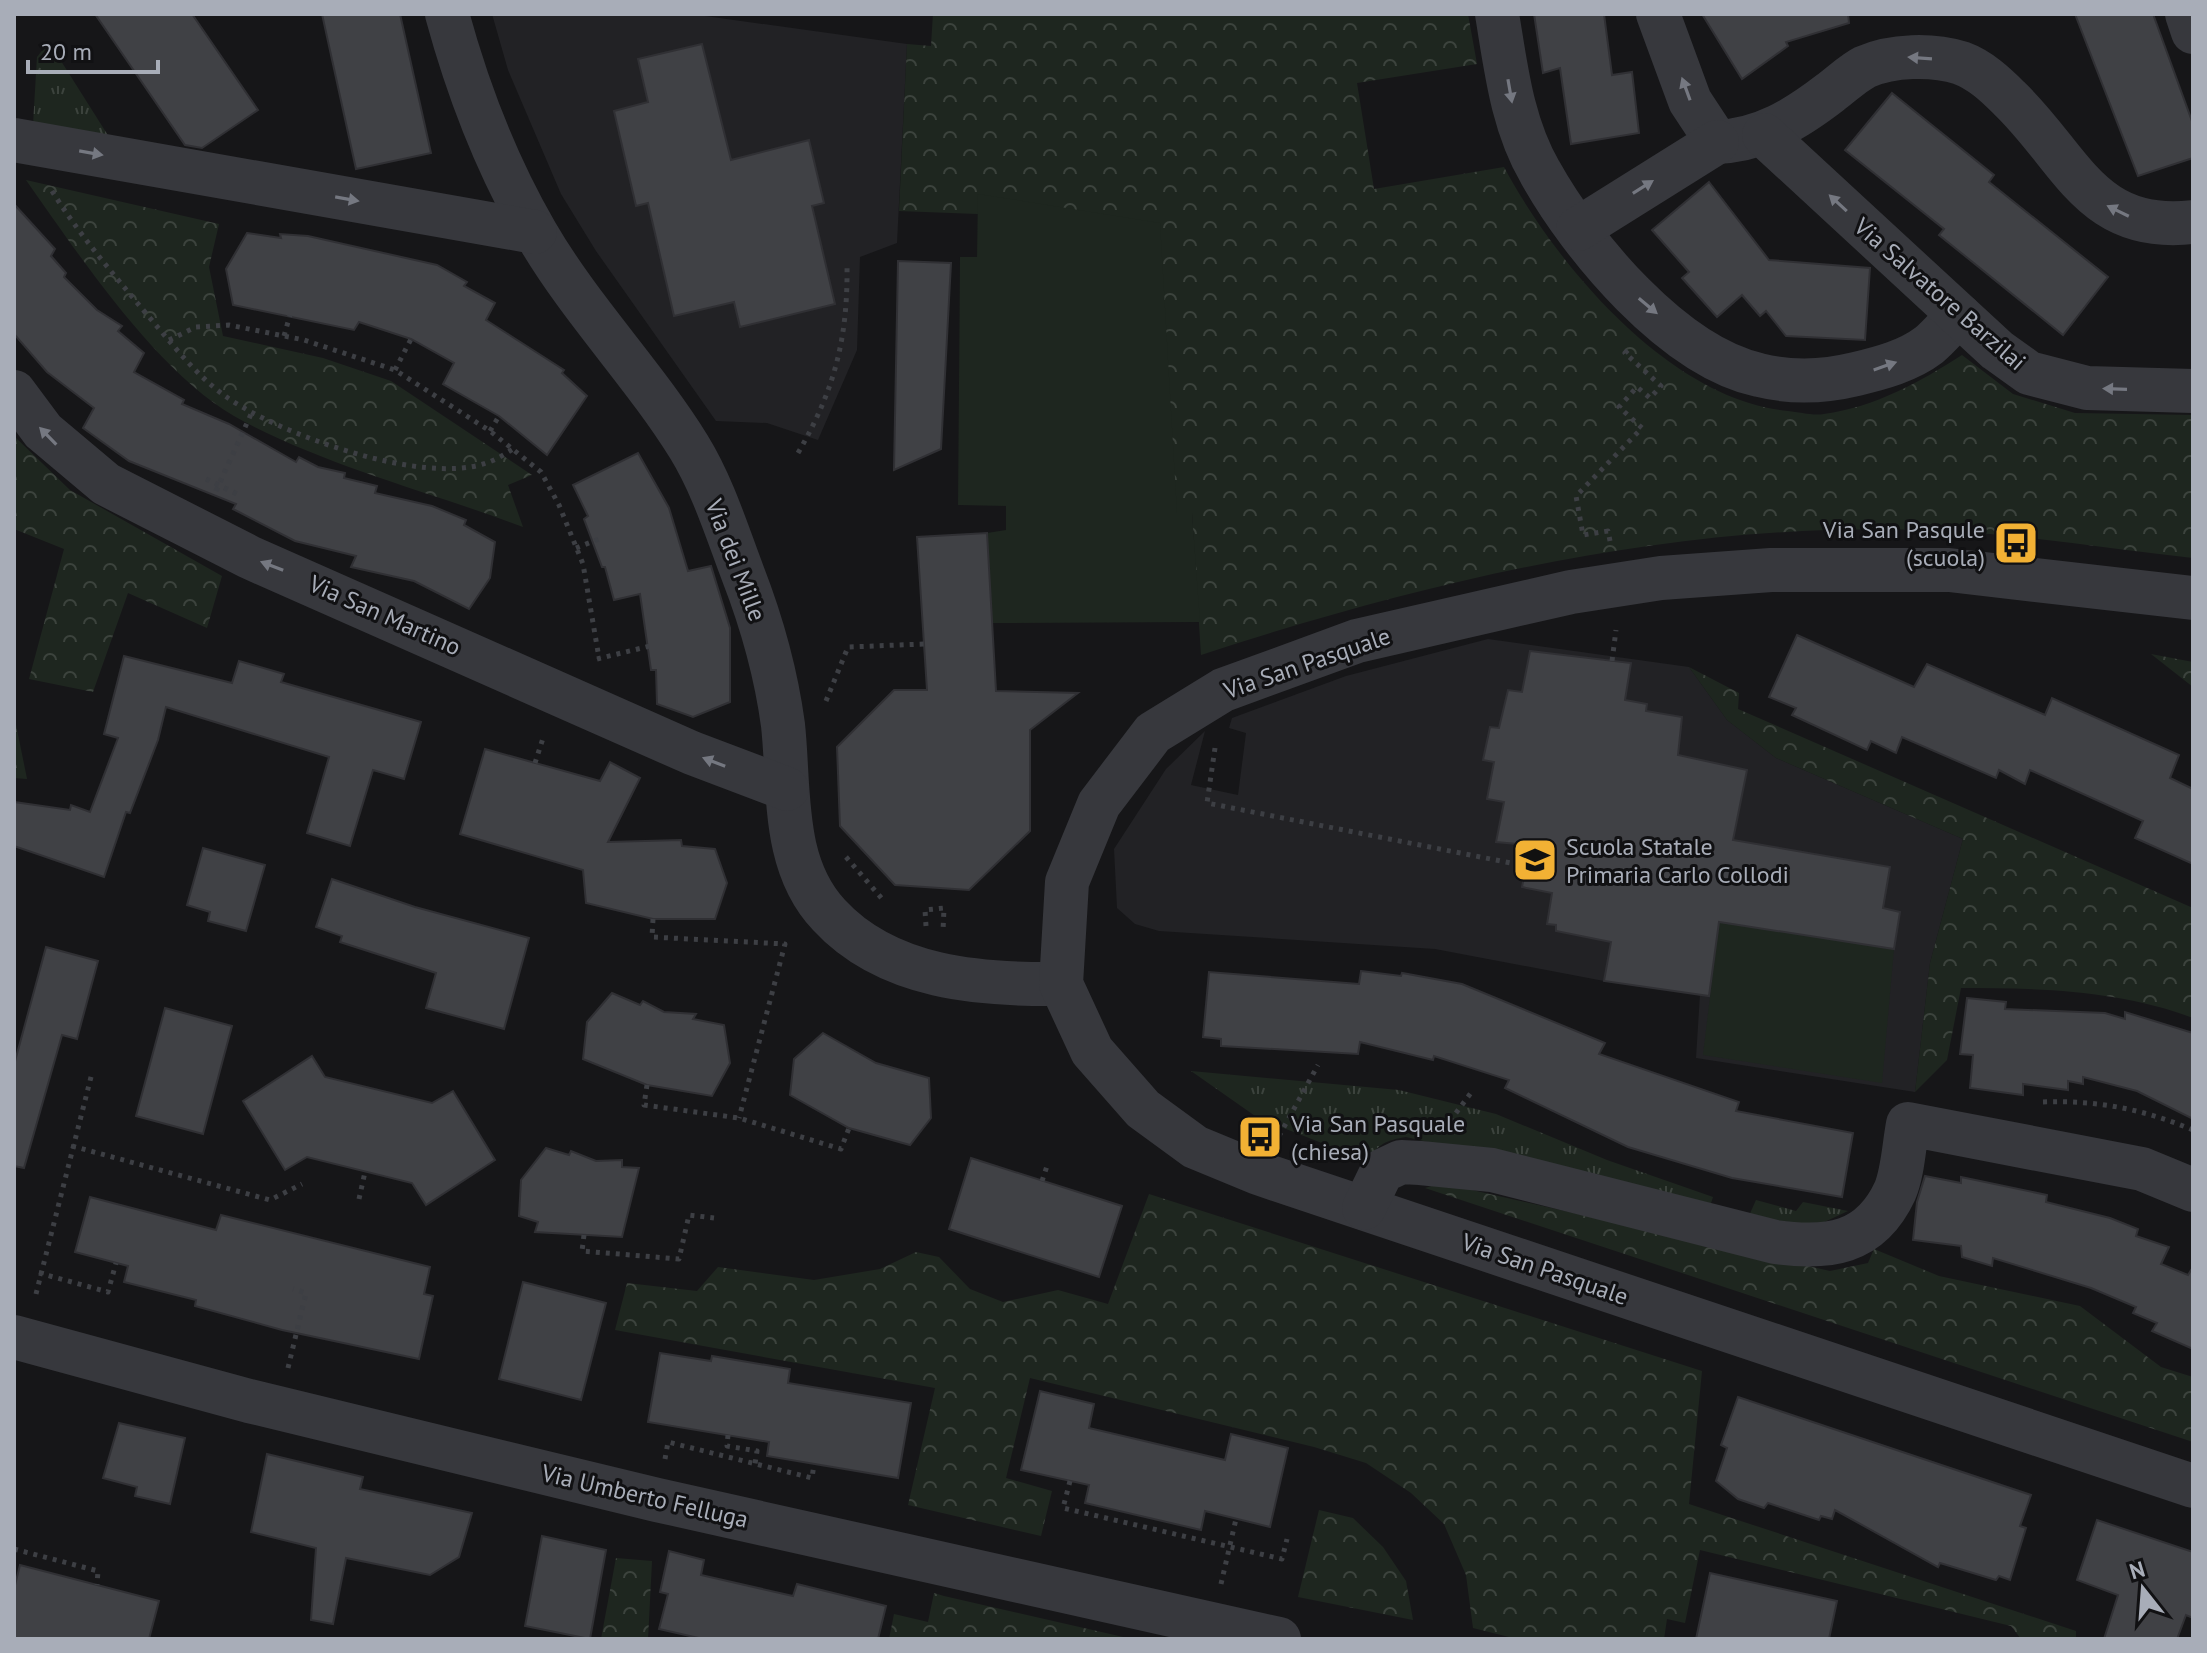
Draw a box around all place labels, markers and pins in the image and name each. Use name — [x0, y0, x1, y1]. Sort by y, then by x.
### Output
place label: Via San Pasqule (scuola) — [1822, 514, 1985, 573]
bus stop icon: Via San Pasqule (scuola) — [1992, 519, 2040, 567]
place label: Scuola Statale Primaria Carlo Collodi — [1566, 831, 1789, 890]
school or university icon: Scuola Statale Primaria Carlo Collodi — [1511, 836, 1559, 884]
place label: Via San Pasquale (chiesa) — [1290, 1108, 1465, 1167]
bus stop icon: Via San Pasquale (chiesa) — [1236, 1113, 1284, 1161]

